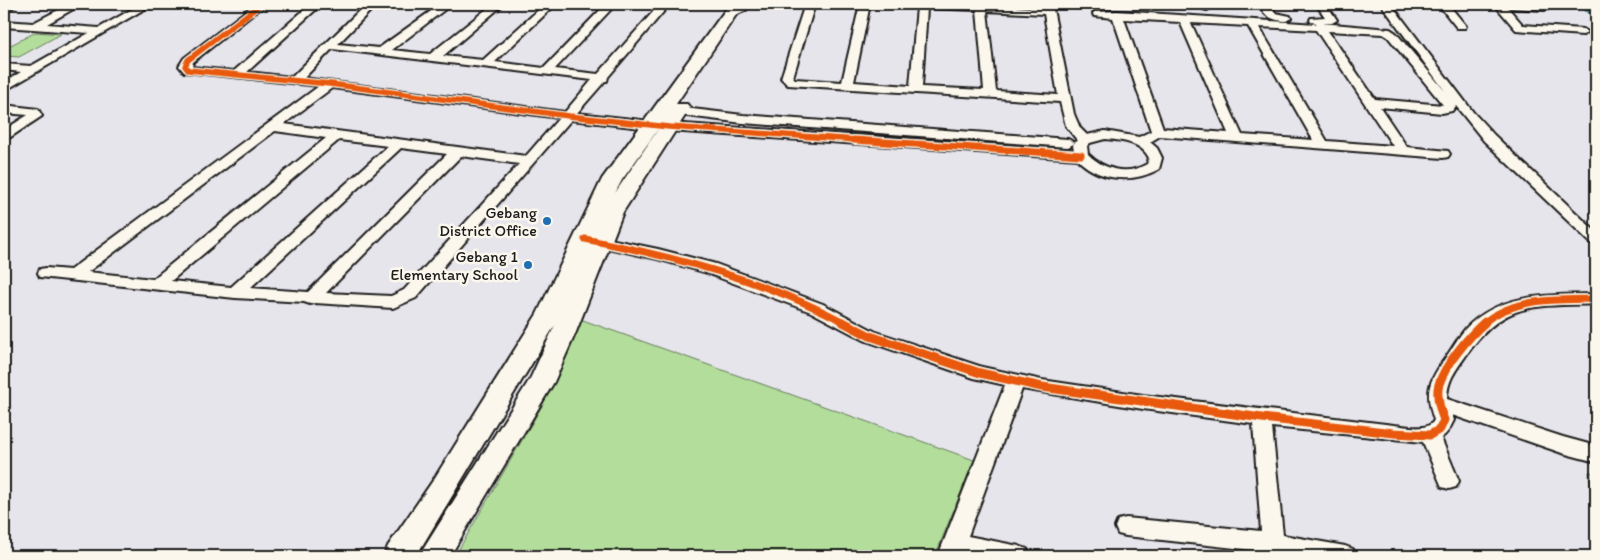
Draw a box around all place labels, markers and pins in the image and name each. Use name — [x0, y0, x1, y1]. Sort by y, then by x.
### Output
place label: Gebang District Office — [439, 203, 538, 240]
marker: Gebang District Office — [541, 215, 553, 227]
place label: Gebang 1 Elementary School — [390, 247, 519, 284]
marker: Gebang 1 Elementary School — [522, 259, 534, 271]

